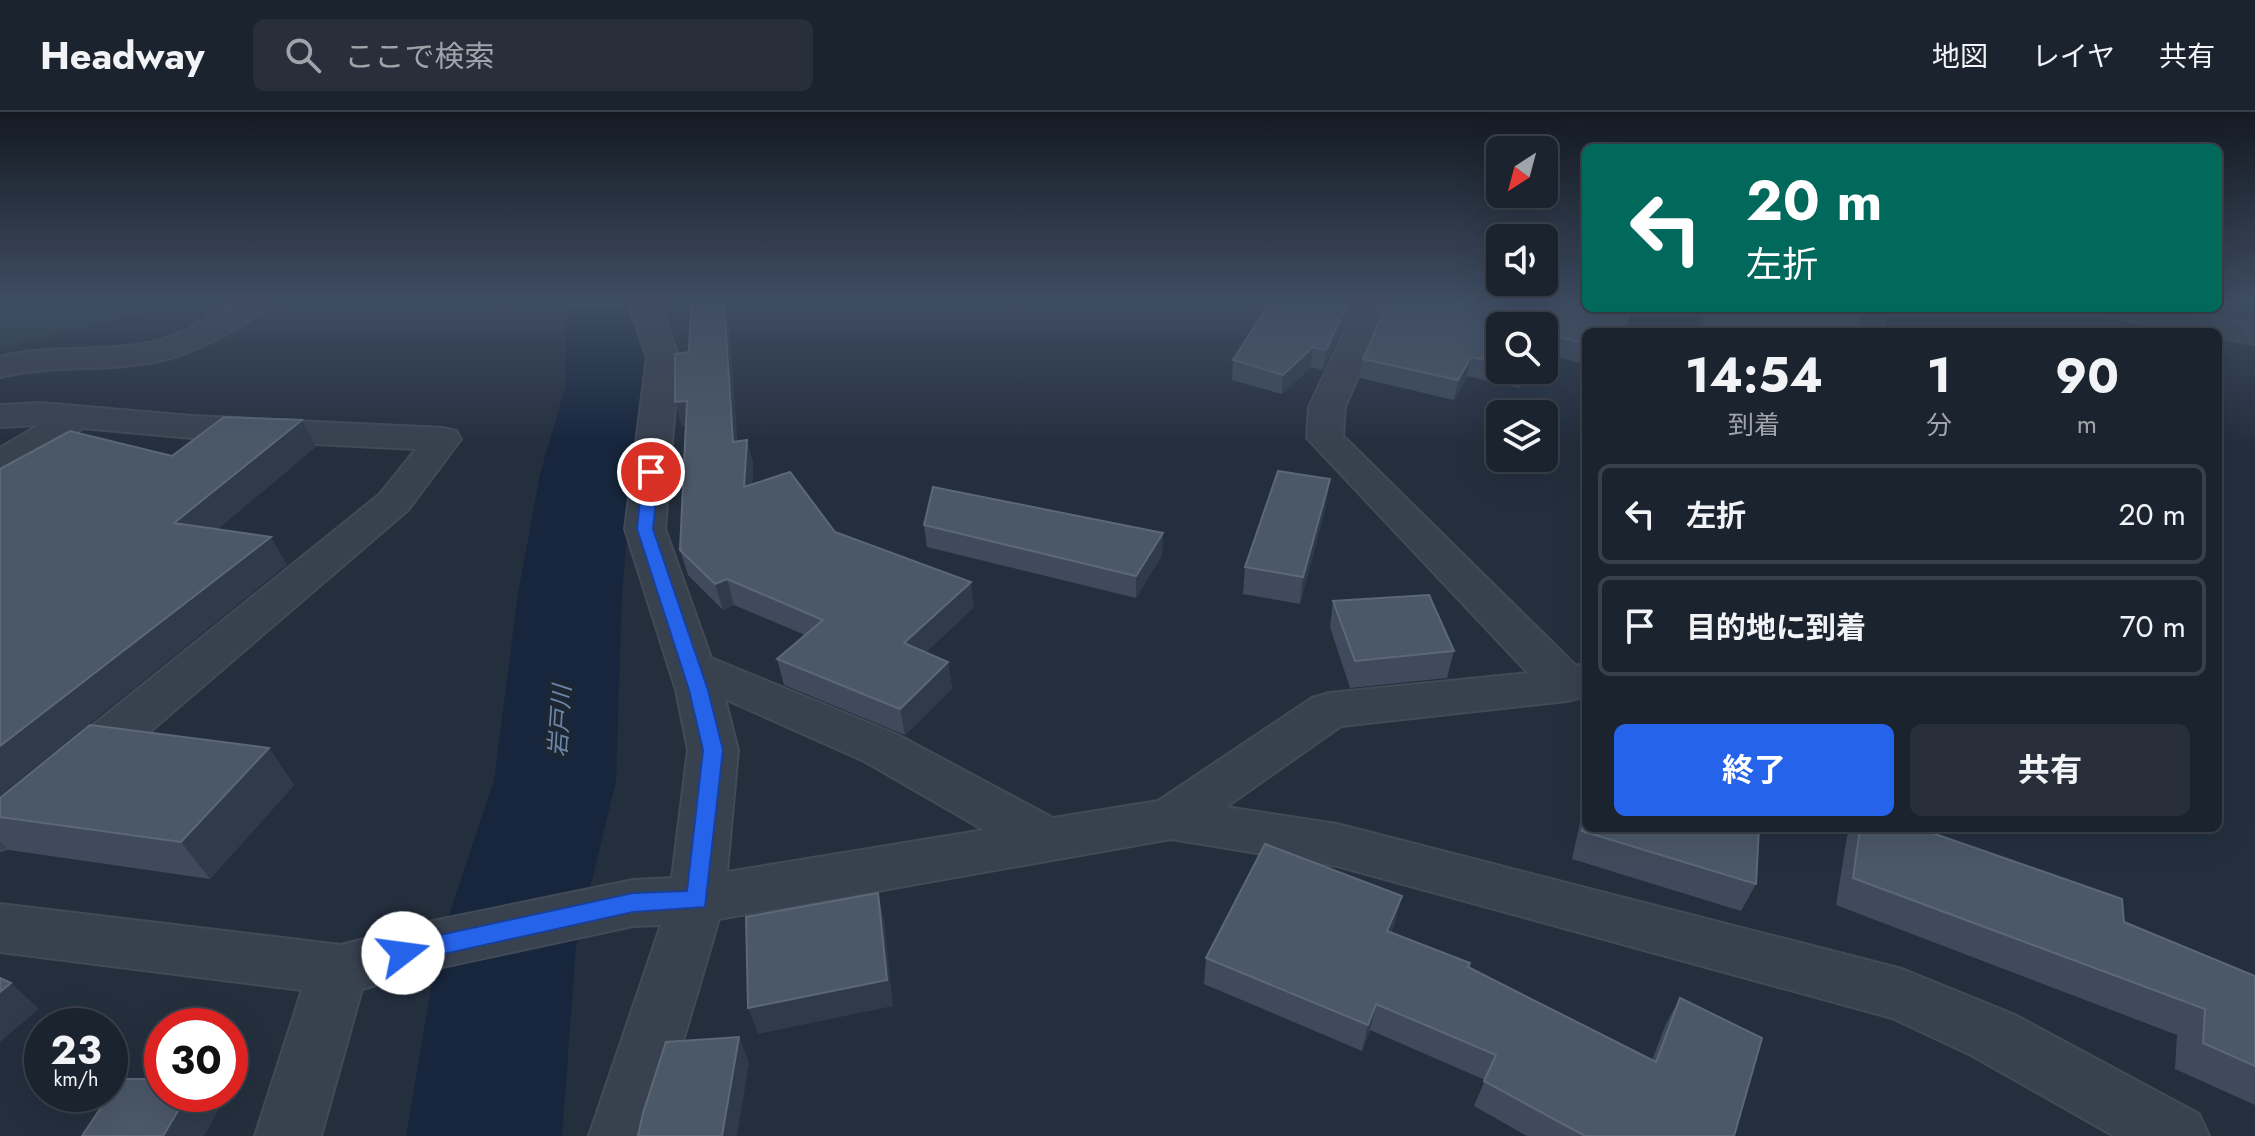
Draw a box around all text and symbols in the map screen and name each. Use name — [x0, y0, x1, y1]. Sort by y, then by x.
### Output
search box — [253, 19, 813, 91]
text: Headway — [40, 28, 205, 83]
icon: search — [281, 33, 325, 77]
text: ここで検索 — [345, 35, 495, 78]
text: 地図 — [1932, 36, 1988, 77]
text: レイヤ — [2032, 36, 2115, 77]
text: 共有 — [2159, 36, 2215, 77]
north arrow — [1486, 136, 1558, 208]
map controls — [1486, 136, 1558, 472]
text: 20 m — [1746, 160, 1883, 241]
icon: left — [1614, 176, 1718, 280]
button: sound — [1486, 224, 1558, 296]
text: 左折 — [1746, 238, 1818, 290]
button: search — [1486, 312, 1558, 384]
text: 14:54 — [1685, 341, 1823, 410]
text: 1 — [1927, 341, 1951, 410]
text: 90 — [2055, 342, 2119, 411]
button: layers — [1486, 400, 1558, 472]
text: m — [2077, 405, 2097, 443]
text: 到着 — [1728, 406, 1780, 444]
text: 分 — [1926, 406, 1952, 444]
pin — [617, 438, 685, 506]
icon: arrive — [629, 450, 673, 494]
icon: left — [1618, 492, 1662, 536]
text: 20 m — [2119, 493, 2186, 536]
text: 左折 — [1686, 494, 1746, 537]
icon: arrive — [1618, 604, 1662, 648]
text: 70 m — [2120, 605, 2186, 648]
text: 目的地に到着 — [1686, 606, 1866, 649]
water label: 岩戸川 — [540, 681, 580, 758]
button: 終了 — [1614, 724, 1894, 816]
button: 共有 — [1910, 724, 2190, 816]
position arrow — [361, 911, 445, 995]
speed limit sign: 30 — [144, 1008, 248, 1112]
text: 23 — [50, 1021, 102, 1079]
text: km/h — [53, 1065, 99, 1094]

